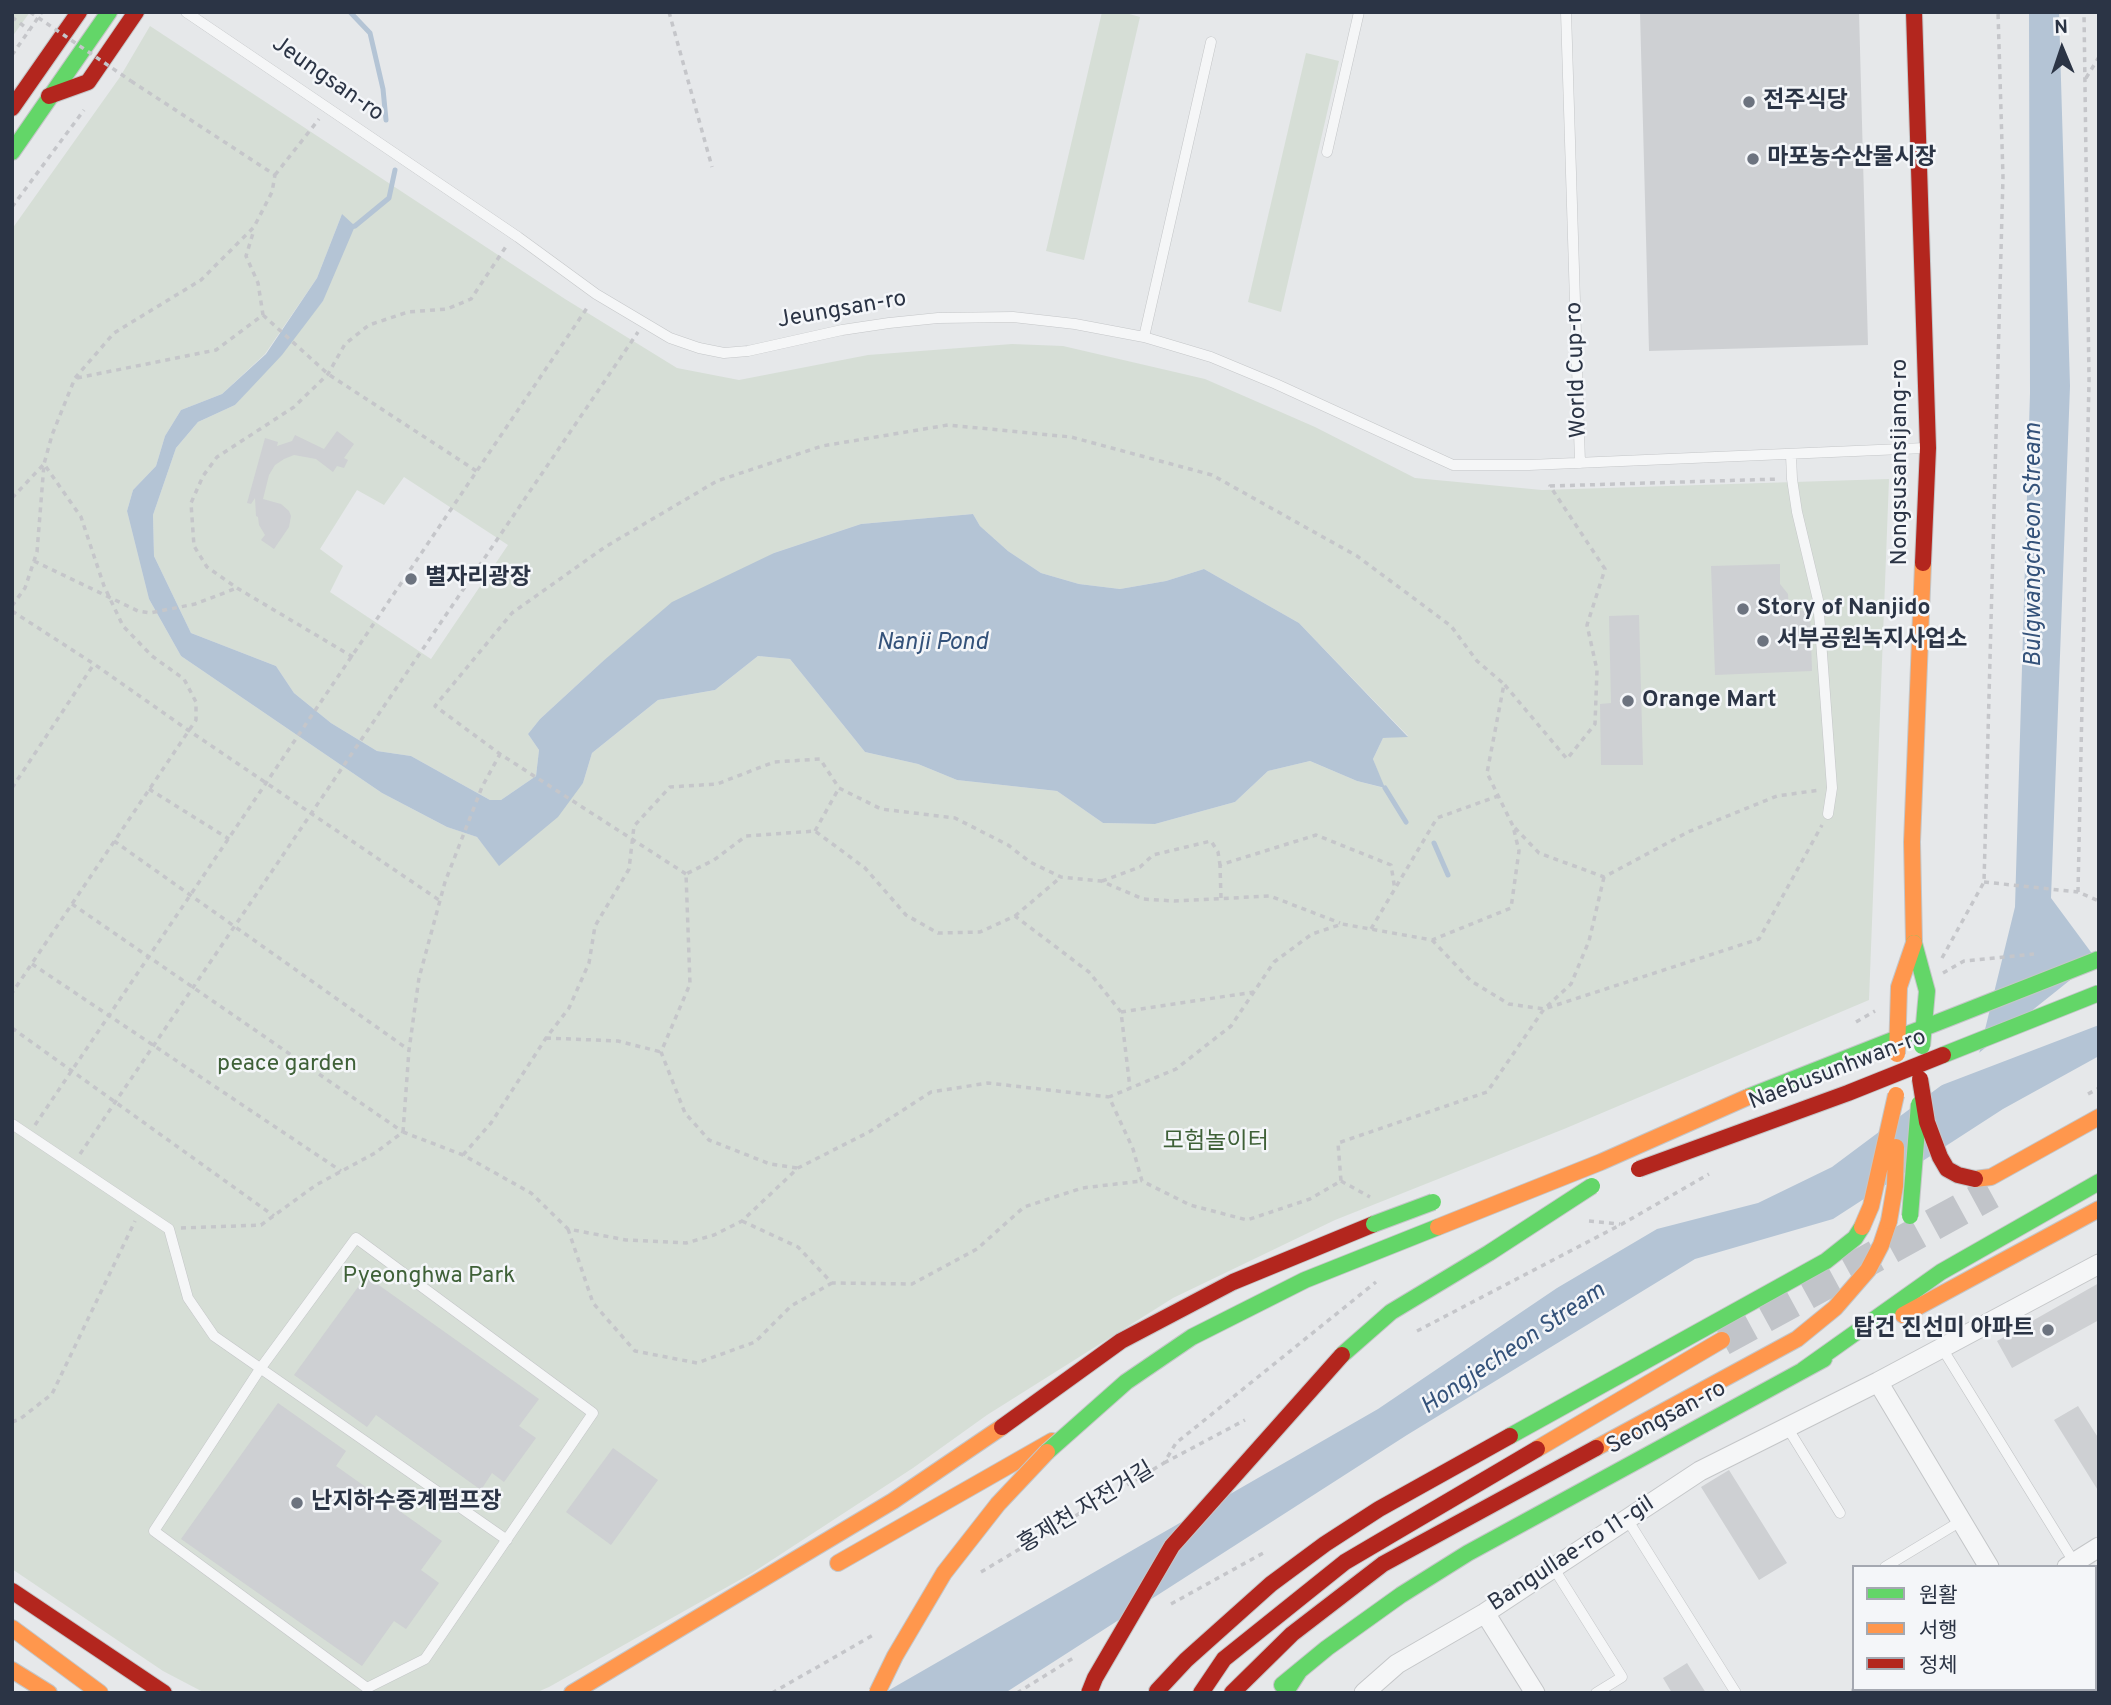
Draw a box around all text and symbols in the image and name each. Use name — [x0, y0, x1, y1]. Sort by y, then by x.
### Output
north arrow — [2027, 14, 2097, 84]
text: N — [2054, 16, 2069, 40]
street label: Jeungsan-ro — [266, 31, 388, 129]
place label: 전주식당 — [1763, 88, 1848, 116]
marker: 전주식당 — [1741, 94, 1757, 110]
place label: 마포농수산물시장 — [1767, 145, 1936, 173]
marker: 마포농수산물시장 — [1745, 151, 1761, 167]
street label: Jeungsan-ro — [775, 286, 909, 336]
street label: World Cup-ro — [1562, 301, 1594, 439]
street label: Nongsusansijang-ro — [1887, 359, 1915, 565]
water label: Bulgwangcheon Stream — [2021, 423, 2049, 667]
place label: 별자리광장 — [425, 565, 531, 593]
marker: 별자리광장 — [403, 571, 419, 587]
place label: Story of Nanjido — [1757, 595, 1930, 623]
marker: Story of Nanjido — [1735, 601, 1751, 617]
place label: 서부공원녹지사업소 — [1777, 627, 1967, 655]
water label: Nanji Pond — [876, 630, 988, 658]
marker: 서부공원녹지사업소 — [1755, 633, 1771, 649]
place label: Orange Mart — [1642, 687, 1777, 715]
marker: Orange Mart — [1620, 693, 1636, 709]
street label: Naebusunhwan-ro — [1746, 1025, 1930, 1117]
park label: peace garden — [217, 1051, 357, 1079]
park label: 모험놀이터 — [1163, 1129, 1269, 1157]
park label: Pyeonghwa Park — [343, 1263, 515, 1291]
water label: Hongjecheon Stream — [1416, 1278, 1612, 1422]
place label: 탑건 진선미 아파트 — [1853, 1316, 2034, 1344]
marker: 탑건 진선미 아파트 — [2040, 1322, 2056, 1338]
street label: Seongsan-ro — [1603, 1376, 1731, 1462]
street label: 홍제천 자전거길 — [1014, 1458, 1160, 1560]
place label: 난지하수중계펌프장 — [311, 1489, 501, 1517]
street label: Bangullae-ro 11-gil — [1484, 1491, 1660, 1619]
marker: 난지하수중계펌프장 — [289, 1495, 305, 1511]
legend — [1852, 1565, 2097, 1691]
text: 원활 — [1919, 1583, 1958, 1610]
text: 서행 — [1919, 1618, 1958, 1645]
text: 정체 — [1919, 1653, 1958, 1680]

